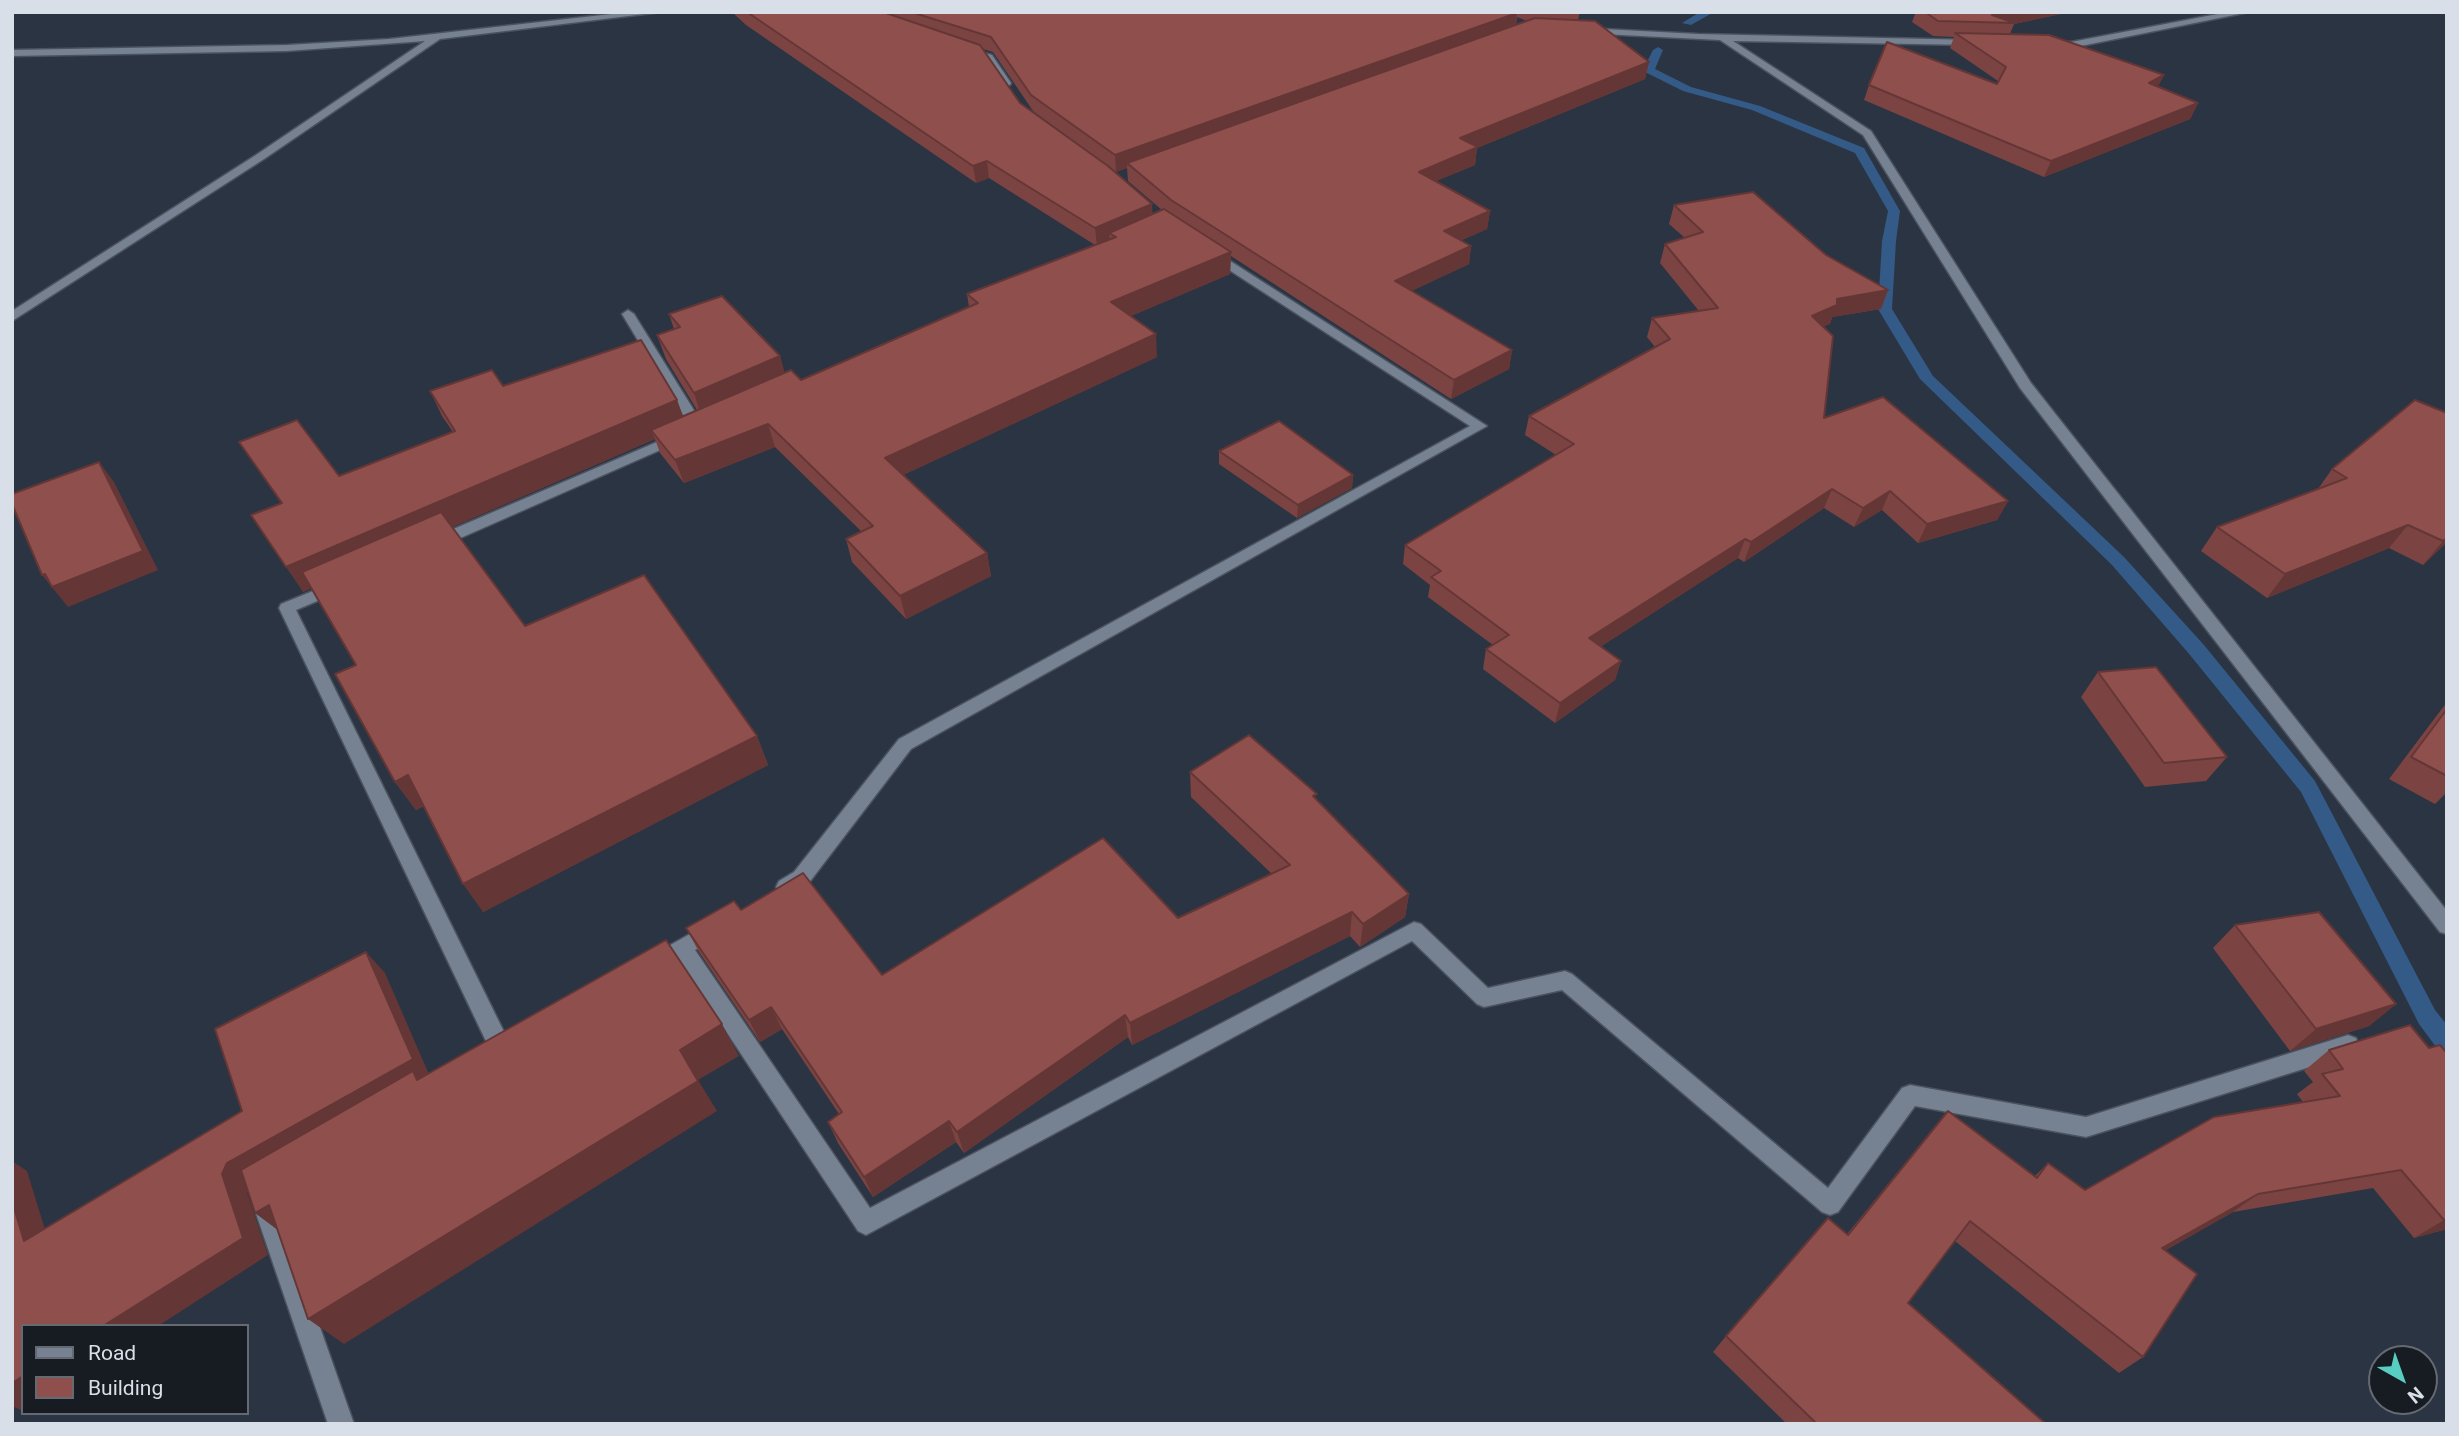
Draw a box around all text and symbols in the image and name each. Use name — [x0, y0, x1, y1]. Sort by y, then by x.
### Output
legend — [21, 1324, 248, 1415]
text: Road — [88, 1341, 136, 1365]
north arrow — [2368, 1345, 2438, 1415]
text: Building — [88, 1376, 163, 1400]
text: N — [2403, 1382, 2428, 1408]

